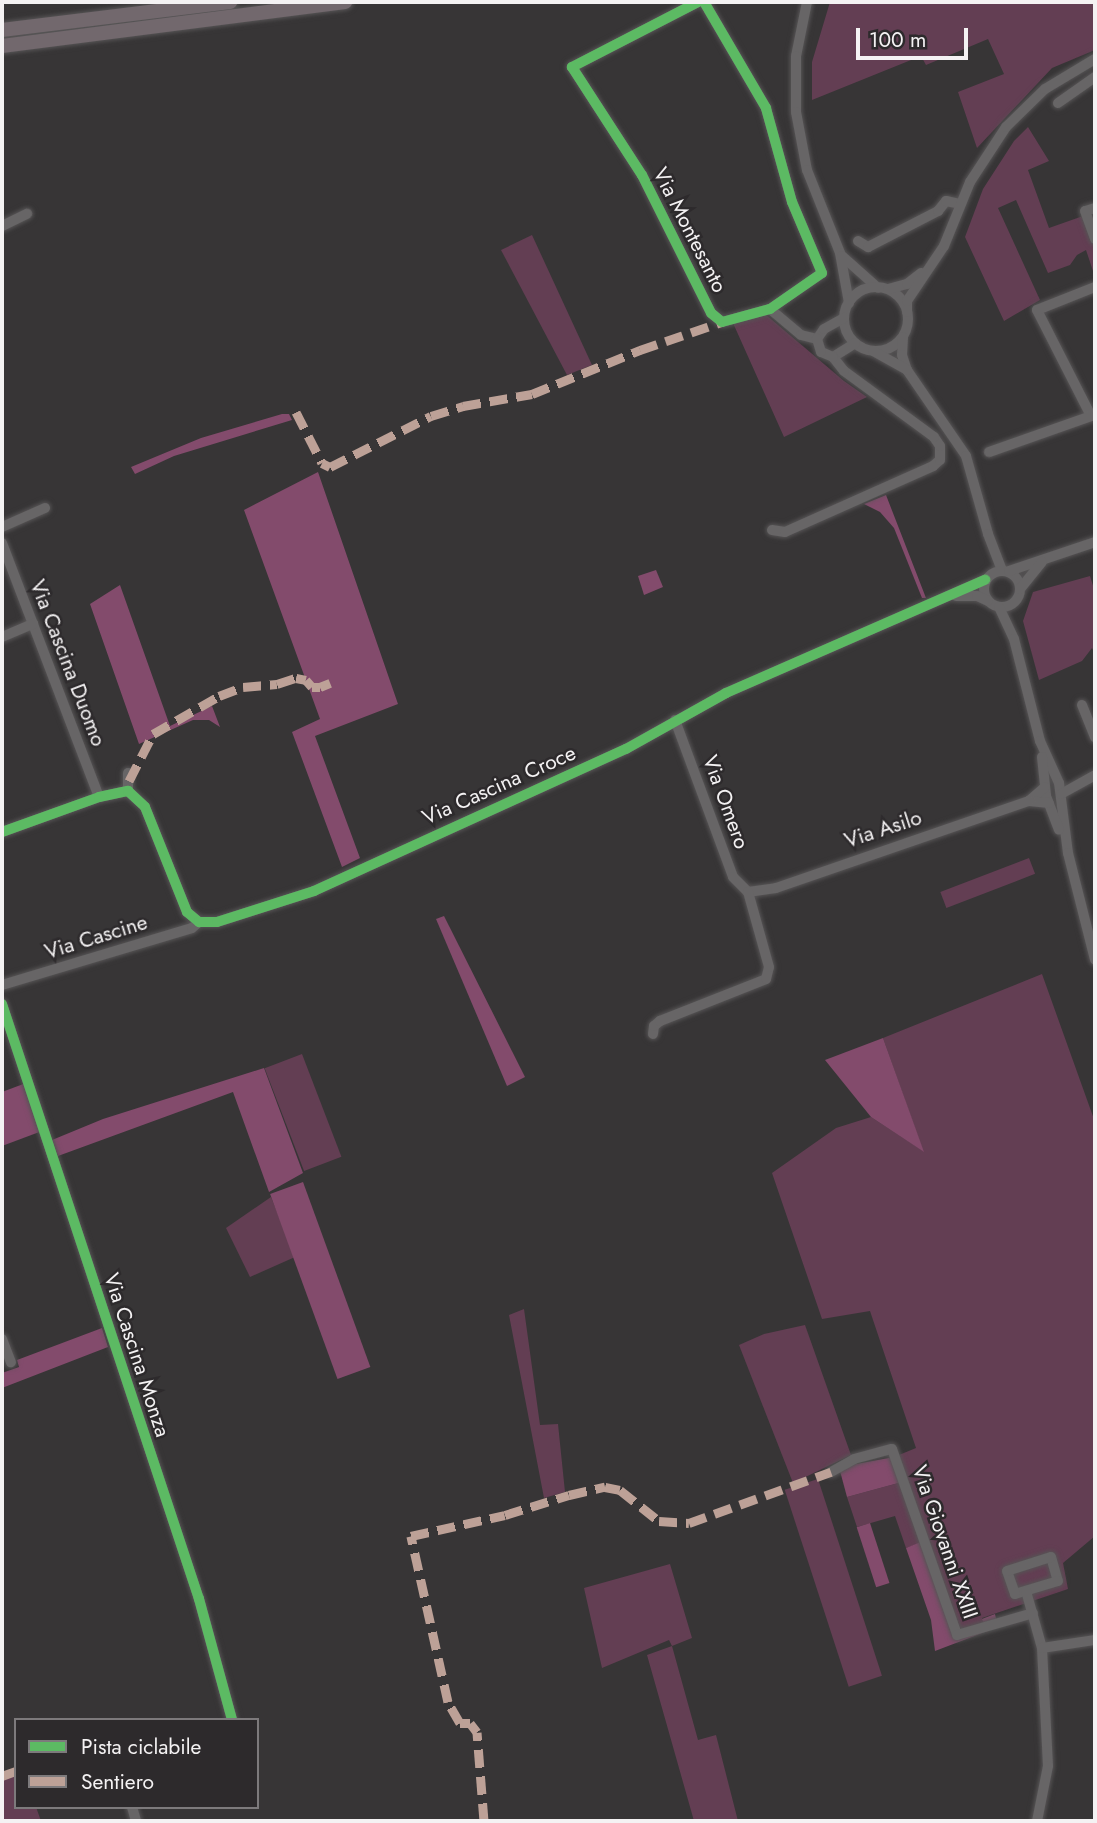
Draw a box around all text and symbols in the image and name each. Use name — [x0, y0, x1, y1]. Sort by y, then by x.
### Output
scale bar — [859, 14, 971, 58]
text: 100 m — [869, 25, 926, 55]
street label: Via Montesanto — [648, 163, 732, 297]
street label: Via Cascina Duomo — [25, 576, 111, 750]
street label: Via Cascina Croce — [418, 740, 580, 830]
street label: Via Omero — [697, 752, 755, 852]
street label: Via Asilo — [841, 805, 925, 853]
street label: Via Cascine — [42, 909, 150, 965]
street label: Via Cascina Monza — [99, 1270, 175, 1440]
street label: Via Giovanni XXIII — [907, 1462, 983, 1622]
legend — [14, 1718, 259, 1809]
text: Pista ciclabile — [81, 1732, 201, 1762]
text: Sentiero — [81, 1767, 154, 1797]

